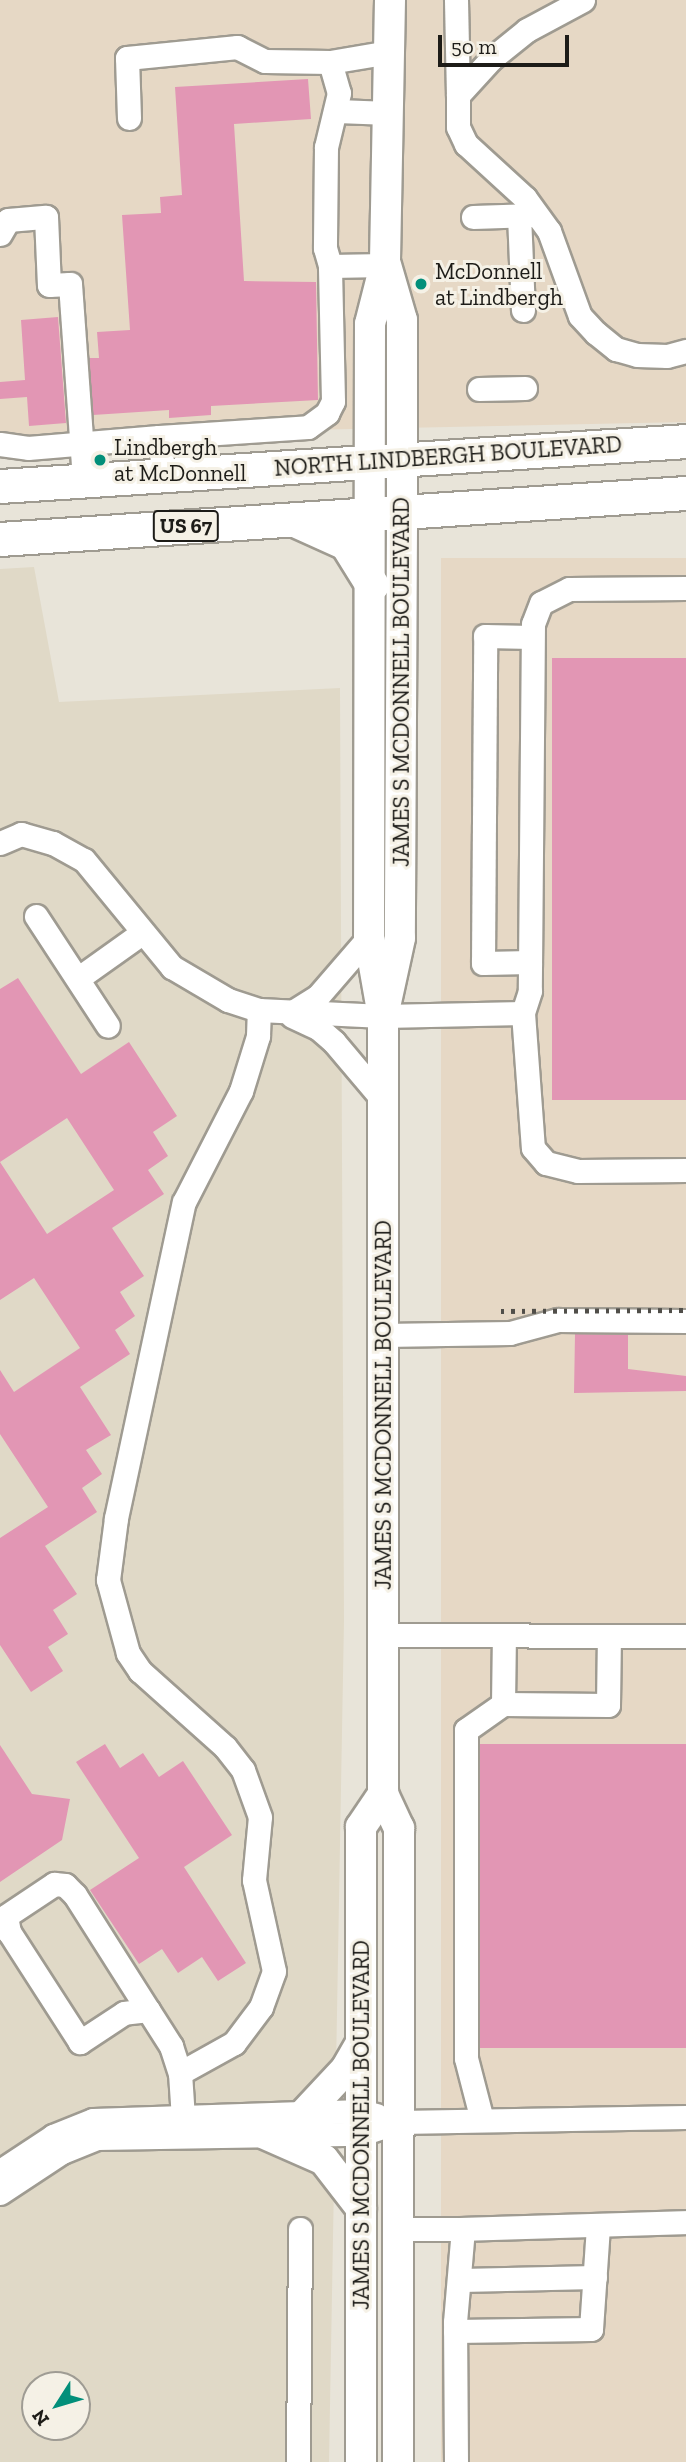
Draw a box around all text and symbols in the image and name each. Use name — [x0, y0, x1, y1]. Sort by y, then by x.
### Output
scale bar — [441, 21, 572, 65]
text: 50 m — [451, 34, 497, 59]
place label: McDonnell at Lindbergh — [435, 257, 563, 311]
marker: McDonnell at Lindbergh — [413, 276, 429, 292]
street label: NORTH LINDBERGH BOULEVARD — [273, 430, 623, 482]
place label: Lindbergh at McDonnell — [114, 433, 246, 487]
marker: Lindbergh at McDonnell — [92, 452, 108, 468]
street label: JAMES S MCDONNELL BOULEVARD — [387, 497, 415, 867]
road number: US 67 — [153, 508, 219, 544]
street label: JAMES S MCDONNELL BOULEVARD — [369, 1220, 397, 1590]
street label: JAMES S MCDONNELL BOULEVARD — [347, 1940, 375, 2310]
north arrow — [21, 2371, 91, 2441]
text: N — [27, 2405, 54, 2430]

